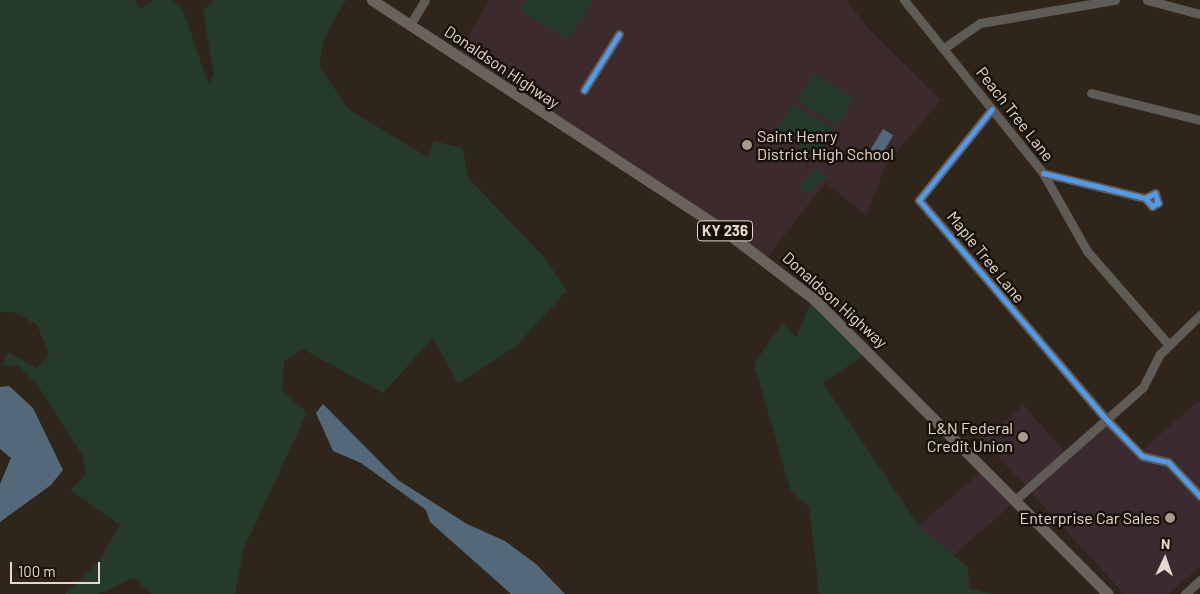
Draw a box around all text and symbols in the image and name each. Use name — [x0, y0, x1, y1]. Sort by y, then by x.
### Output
street label: Donaldson Highway — [441, 21, 563, 113]
street label: Peach Tree Lane — [972, 63, 1058, 165]
place label: Saint Henry District High School — [757, 126, 894, 164]
marker: Saint Henry District High School — [741, 139, 753, 151]
street label: Maple Tree Lane — [943, 207, 1029, 307]
road number: KY 236 — [696, 218, 754, 244]
street label: Donaldson Highway — [779, 248, 891, 352]
place label: L&N Federal Credit Union — [927, 418, 1013, 456]
marker: L&N Federal Credit Union — [1017, 431, 1029, 443]
place label: Enterprise Car Sales — [1020, 508, 1160, 528]
marker: Enterprise Car Sales — [1164, 512, 1176, 524]
north arrow — [1140, 534, 1190, 584]
text: N — [1161, 535, 1171, 552]
scale bar — [12, 552, 102, 584]
text: 100 m — [18, 562, 56, 580]

